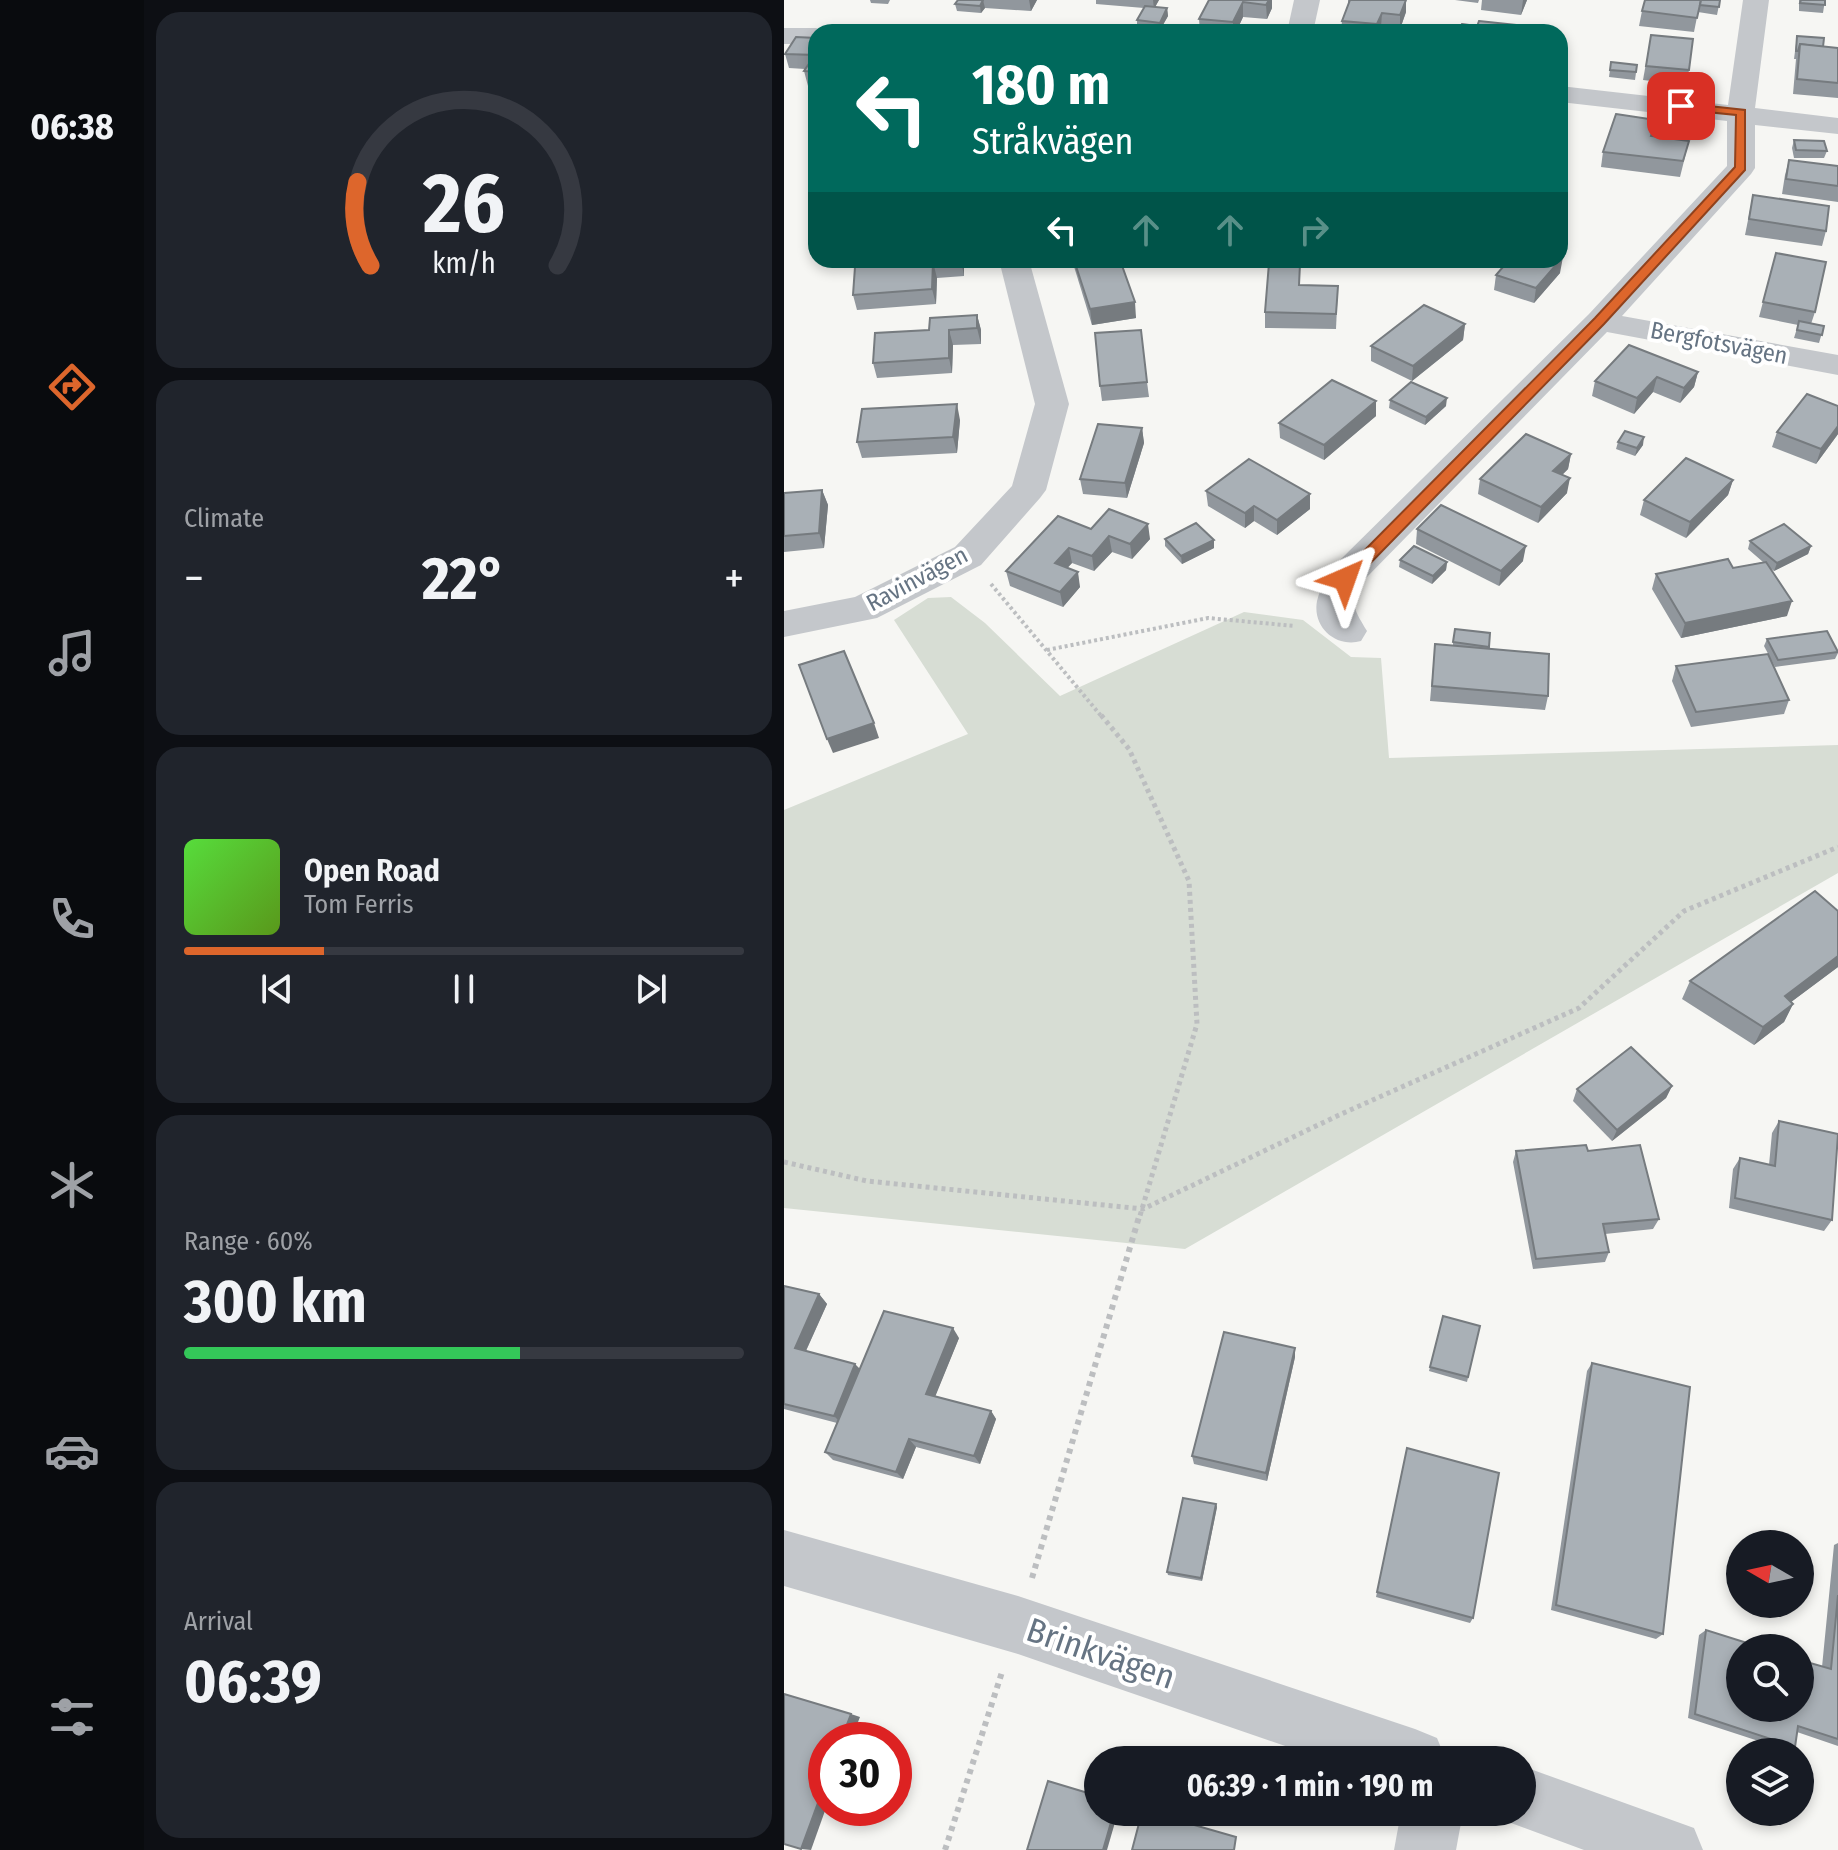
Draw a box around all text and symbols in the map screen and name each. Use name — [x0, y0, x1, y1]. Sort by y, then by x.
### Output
text: 180 m — [972, 52, 1110, 119]
icon: left — [840, 56, 944, 160]
pin — [1647, 72, 1715, 140]
icon: arrive — [1659, 84, 1703, 128]
text: 06:38 — [30, 105, 114, 149]
text: Stråkvägen — [972, 120, 1133, 164]
text: 26 — [422, 153, 505, 253]
icon: left — [1040, 208, 1084, 252]
icon: ahead — [1124, 208, 1168, 252]
icon: ahead — [1208, 208, 1252, 252]
icon: right — [1292, 208, 1336, 252]
text: km/h — [432, 246, 496, 281]
street label: Bergfotsvägen — [1648, 316, 1790, 370]
icon: directions — [44, 359, 100, 415]
text: Climate — [184, 503, 264, 534]
position arrow — [1303, 537, 1387, 621]
street label: Ravinvägen — [862, 541, 972, 617]
text: 22° — [422, 543, 506, 615]
text: − — [184, 552, 204, 605]
text: + — [724, 552, 744, 605]
icon: music — [44, 625, 100, 681]
text: Open Road — [304, 853, 440, 889]
text: Tom Ferris — [304, 889, 414, 920]
icon: phone — [44, 891, 100, 947]
icon: previous — [255, 967, 299, 1011]
icon: pause — [442, 967, 486, 1011]
icon: next — [629, 967, 673, 1011]
icon: climate — [44, 1157, 100, 1213]
text: Range · 60% — [184, 1226, 313, 1257]
text: 300 km — [184, 1266, 367, 1338]
icon: car — [44, 1423, 100, 1479]
north arrow — [1726, 1530, 1814, 1618]
map controls — [1726, 1530, 1814, 1826]
text: Arrival — [184, 1606, 253, 1637]
street label: Brinkvägen — [1021, 1609, 1180, 1698]
button: search — [1726, 1634, 1814, 1722]
text: 06:39 — [184, 1646, 322, 1718]
icon: filters — [44, 1689, 100, 1745]
speed limit sign: 30 — [808, 1722, 912, 1826]
button: layers — [1726, 1738, 1814, 1826]
text: 06:39 · 1 min · 190 m — [1187, 1768, 1433, 1804]

